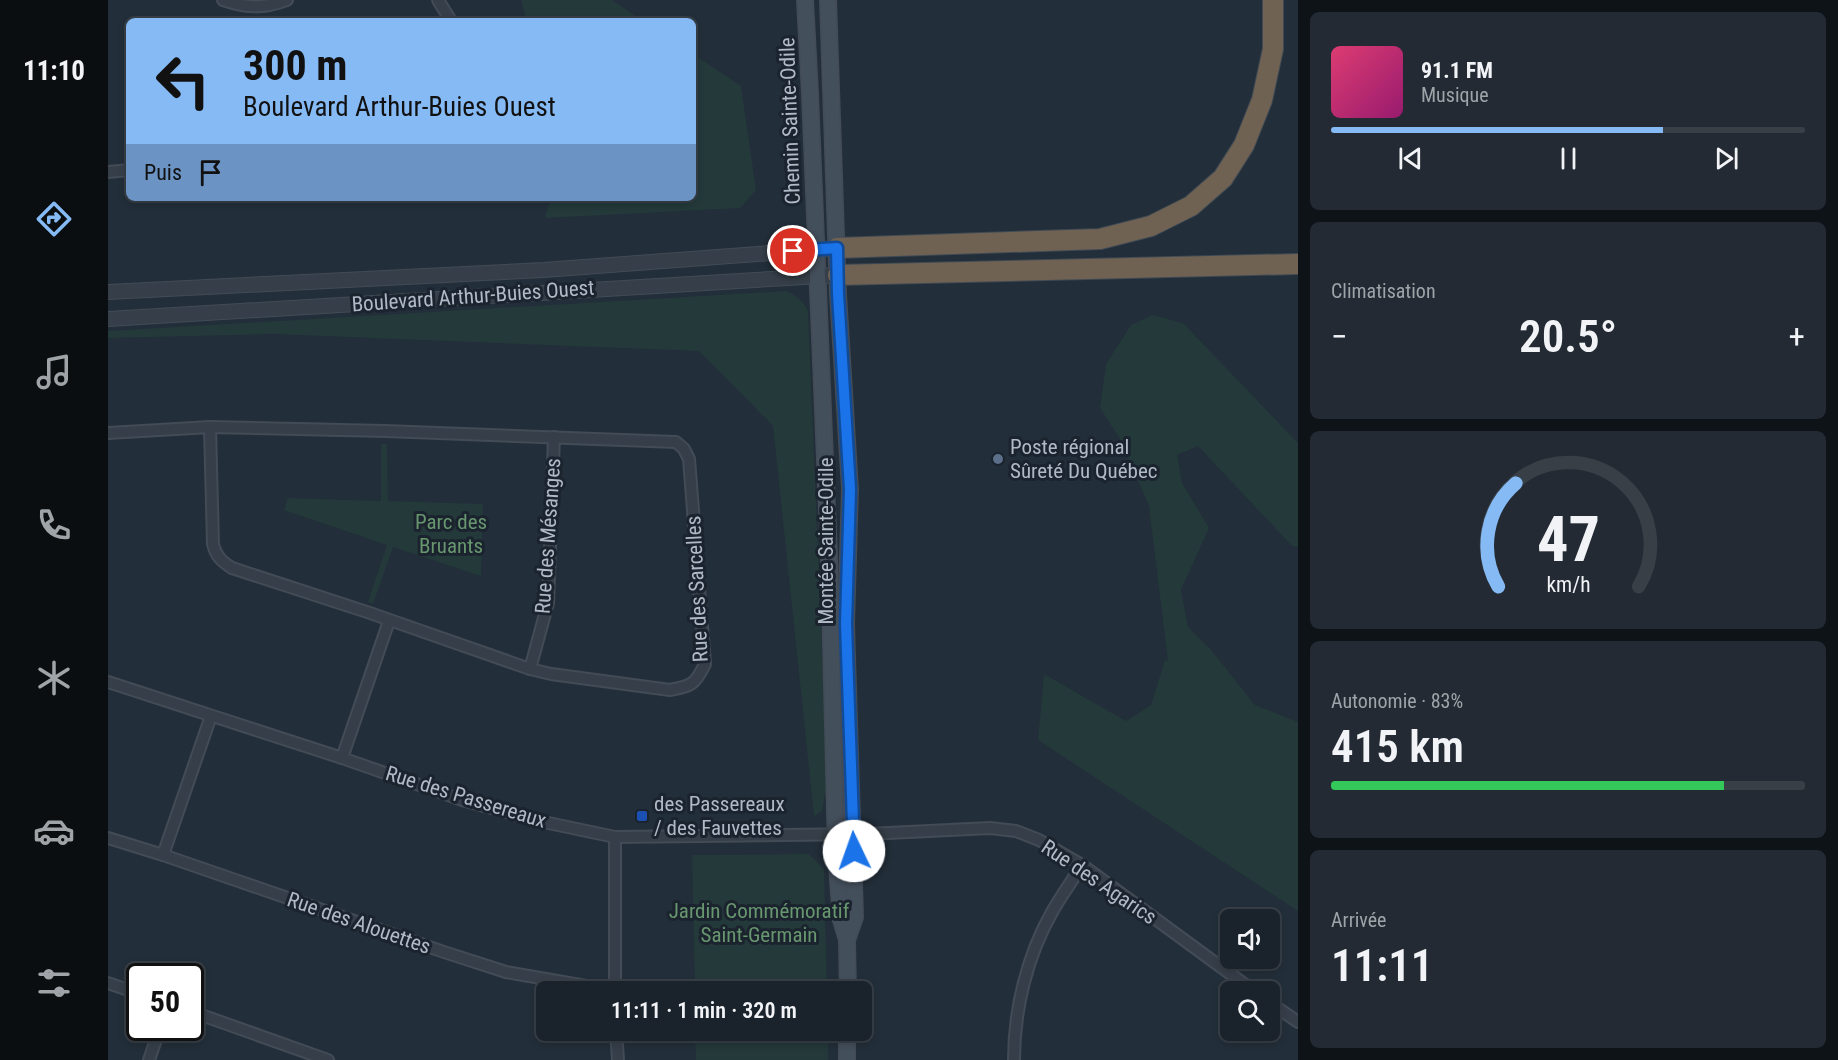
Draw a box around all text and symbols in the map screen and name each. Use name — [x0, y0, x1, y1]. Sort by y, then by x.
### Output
street label: Chemin Sainte-Odile — [775, 37, 805, 205]
text: 300 m — [243, 41, 348, 90]
icon: left — [144, 42, 222, 120]
text: 11:10 — [23, 55, 85, 87]
text: 91.1 FM — [1421, 58, 1493, 83]
text: Musique — [1421, 83, 1489, 107]
text: Boulevard Arthur-Buies Ouest — [243, 91, 556, 123]
icon: previous — [1394, 142, 1427, 175]
icon: pause — [1552, 142, 1585, 175]
icon: next — [1710, 142, 1743, 175]
icon: arrive — [194, 156, 227, 189]
text: Puis — [144, 160, 182, 185]
icon: directions — [33, 198, 75, 240]
pin — [767, 225, 818, 276]
icon: arrive — [776, 234, 809, 267]
street label: Boulevard Arthur-Buies Ouest — [351, 276, 595, 316]
text: Climatisation — [1331, 279, 1436, 303]
text: 20.5° — [1519, 310, 1617, 363]
text: − — [1331, 317, 1348, 356]
text: + — [1789, 317, 1805, 356]
icon: music — [33, 351, 75, 393]
place label: Poste régional Sûreté Du Québec — [1010, 435, 1157, 483]
marker: Poste régional Sûreté Du Québec — [991, 452, 1005, 466]
street label: Rue des Mésanges — [531, 457, 565, 615]
street label: Montée Sainte-Odile — [814, 457, 838, 625]
text: 47 — [1536, 503, 1600, 576]
icon: phone — [33, 504, 75, 546]
park label: Parc des Bruants — [415, 510, 487, 558]
street label: Rue des Sarcelles — [681, 515, 713, 663]
text: km/h — [1546, 572, 1590, 597]
icon: climate — [33, 657, 75, 699]
text: Autonomie · 83% — [1331, 689, 1463, 713]
text: 415 km — [1331, 720, 1464, 773]
street label: Rue des Passereaux — [383, 761, 549, 833]
place label: des Passereaux / des Fauvettes — [654, 792, 785, 840]
marker: des Passereaux / des Fauvettes — [635, 809, 649, 823]
icon: car — [33, 810, 75, 852]
position arrow — [822, 819, 886, 883]
street label: Rue des Agarics — [1037, 835, 1161, 929]
street label: Rue des Alouettes — [284, 887, 434, 959]
park label: Jardin Commémoratif Saint-Germain — [669, 899, 850, 947]
text: Arrivée — [1331, 908, 1387, 932]
map controls — [1220, 909, 1280, 1041]
button: sound — [1220, 909, 1280, 969]
text: 11:11 — [1331, 939, 1433, 992]
icon: filters — [33, 962, 75, 1004]
speed limit sign: 50 — [126, 963, 204, 1041]
button: search — [1220, 981, 1280, 1041]
text: 11:11 · 1 min · 320 m — [611, 998, 797, 1023]

